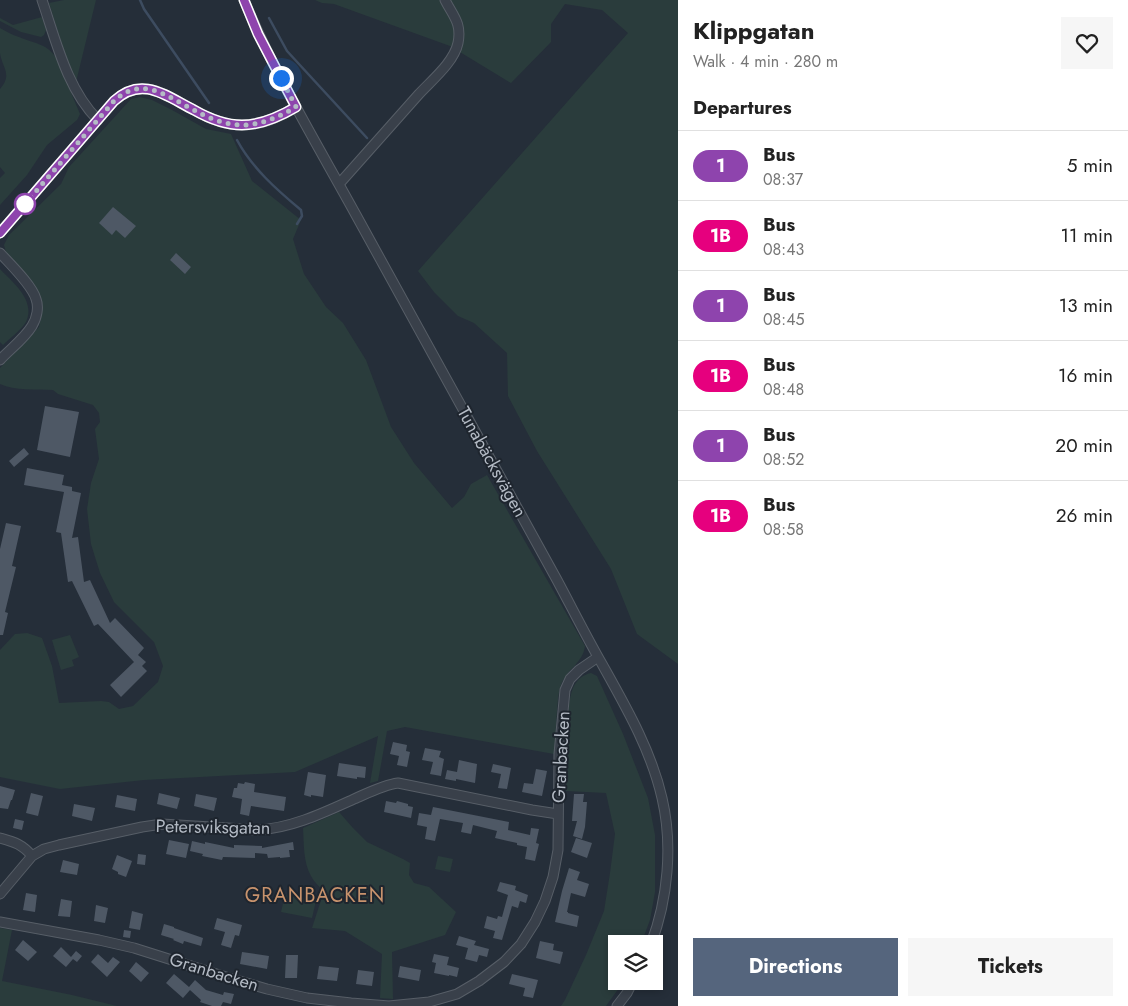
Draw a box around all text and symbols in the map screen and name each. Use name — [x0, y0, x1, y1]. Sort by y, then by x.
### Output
text: Klippgatan — [693, 13, 814, 48]
button: heart — [1061, 17, 1113, 69]
text: Walk · 4 min · 280 m — [693, 50, 838, 73]
your location — [269, 66, 294, 91]
text: Departures — [693, 94, 792, 121]
text: Bus — [763, 141, 795, 168]
text: 5 min — [1067, 152, 1113, 179]
text: 1 — [716, 153, 725, 179]
text: 08:37 — [763, 168, 803, 191]
unlabelled marker — [14, 193, 36, 215]
text: Bus — [763, 211, 795, 238]
text: 11 min — [1060, 222, 1113, 249]
text: 1B — [710, 223, 731, 249]
text: 08:43 — [763, 238, 804, 261]
text: Bus — [763, 281, 795, 308]
text: 13 min — [1059, 292, 1113, 319]
text: 1 — [716, 293, 725, 319]
text: 08:45 — [763, 308, 805, 331]
text: Bus — [763, 351, 795, 378]
text: 16 min — [1058, 362, 1113, 389]
text: 1B — [710, 363, 731, 389]
text: 08:48 — [763, 378, 804, 401]
street label: Tunabäcksvägen — [451, 402, 533, 522]
text: Bus — [763, 421, 795, 448]
text: 20 min — [1055, 432, 1113, 459]
text: 1 — [716, 433, 725, 459]
text: 08:52 — [763, 448, 804, 471]
text: Bus — [763, 491, 795, 518]
text: 26 min — [1056, 502, 1113, 529]
text: 1B — [710, 503, 731, 529]
text: 08:58 — [763, 518, 804, 541]
street label: Granbacken — [546, 710, 576, 804]
street label: Petersviksgatan — [155, 813, 271, 841]
district label: GRANBACKEN — [245, 881, 385, 910]
map controls — [608, 935, 663, 990]
button: layers — [608, 935, 663, 990]
button: Directions — [693, 938, 898, 996]
button: Tickets — [908, 938, 1113, 996]
street label: Granbacken — [166, 946, 262, 998]

